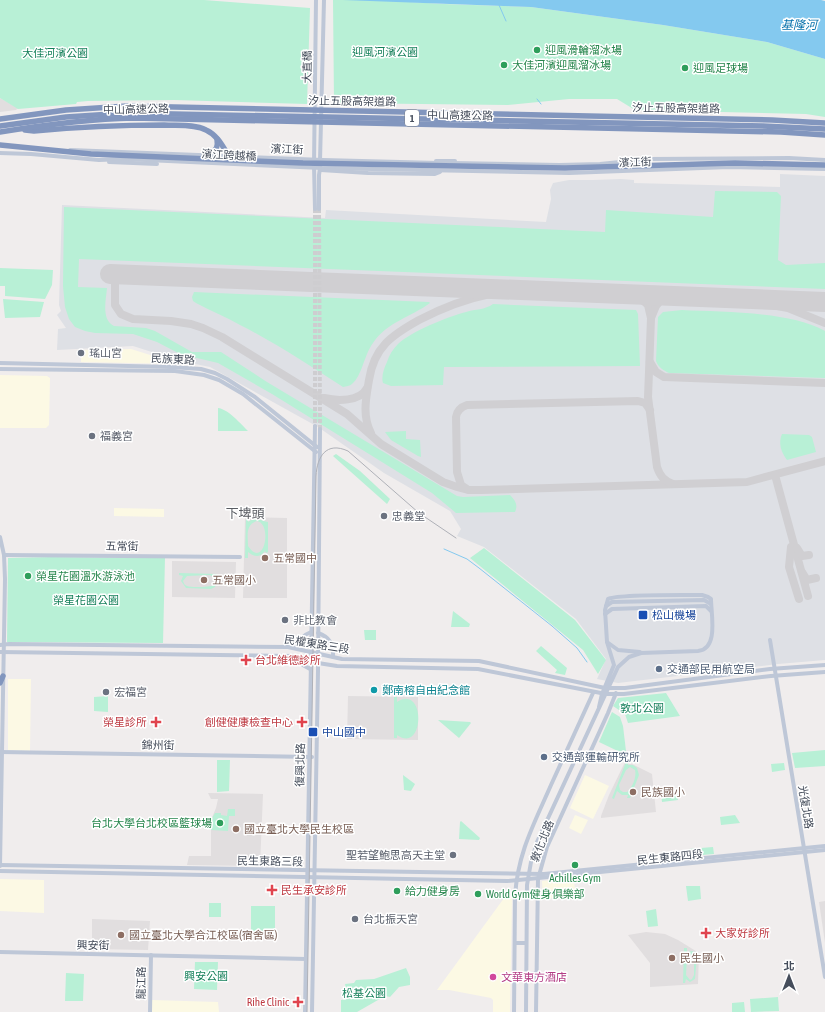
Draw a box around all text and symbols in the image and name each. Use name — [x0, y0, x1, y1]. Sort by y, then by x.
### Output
water label: 基隆河 — [781, 18, 819, 32]
place label: 迎風滑輪溜冰場 — [545, 44, 622, 56]
marker: 迎風滑輪溜冰場 — [532, 45, 542, 55]
park label: 迎風河濱公園 — [352, 46, 418, 58]
park label: 大佳河濱公園 — [22, 47, 88, 59]
street label: 大直橋 — [301, 50, 313, 84]
place label: 大佳河濱迎風溜冰場 — [512, 59, 611, 71]
marker: 大佳河濱迎風溜冰場 — [499, 60, 509, 70]
place label: 迎風足球場 — [693, 62, 748, 74]
marker: 迎風足球場 — [680, 63, 690, 73]
street label: 汐止五股高架道路 — [308, 94, 396, 108]
street label: 汐止五股高架道路 — [632, 101, 720, 115]
street label: 中山高速公路 — [103, 102, 169, 116]
street label: 中山高速公路 — [427, 108, 493, 122]
road number: 1 — [405, 110, 419, 126]
street label: 濱江街 — [270, 142, 304, 156]
street label: 濱江跨越橋 — [201, 148, 257, 162]
street label: 濱江街 — [618, 155, 652, 169]
place label: 瑤山宮 — [89, 347, 122, 359]
marker: 瑤山宮 — [76, 348, 86, 358]
street label: 民族東路 — [151, 352, 195, 366]
place label: 福義宮 — [100, 430, 133, 442]
marker: 福義宮 — [87, 431, 97, 441]
district label: 下埤頭 — [225, 506, 265, 521]
place label: 忠義堂 — [392, 510, 425, 522]
marker: 忠義堂 — [379, 511, 389, 521]
street label: 五常街 — [105, 540, 139, 552]
place label: 五常國中 — [273, 552, 317, 564]
marker: 五常國中 — [260, 553, 270, 563]
place label: 榮星花園溫水游泳池 — [36, 570, 135, 582]
marker: 榮星花園溫水游泳池 — [23, 571, 33, 581]
place label: 五常國小 — [212, 574, 256, 586]
marker: 五常國小 — [199, 575, 209, 585]
park label: 榮星花園公園 — [53, 594, 119, 606]
marker: 松山機場 — [637, 609, 649, 621]
place label: 松山機場 — [652, 609, 696, 621]
place label: 非比教會 — [293, 614, 337, 626]
marker: 非比教會 — [280, 615, 290, 625]
street label: 民權東路三段 — [283, 633, 351, 655]
marker: 台北維德診所 — [240, 654, 252, 666]
place label: 台北維德診所 — [255, 654, 321, 666]
place label: 交通部民用航空局 — [667, 663, 755, 675]
marker: 交通部民用航空局 — [654, 664, 664, 674]
place label: 鄭南榕自由紀念館 — [382, 684, 470, 696]
marker: 鄭南榕自由紀念館 — [369, 685, 379, 695]
place label: 宏福宮 — [114, 686, 147, 698]
marker: 宏福宮 — [101, 687, 111, 697]
park label: 敦北公園 — [620, 702, 664, 714]
place label: 榮星診所 — [103, 716, 147, 728]
marker: 榮星診所 — [150, 716, 162, 728]
place label: 創健健康檢查中心 — [205, 716, 293, 728]
marker: 創健健康檢查中心 — [296, 716, 308, 728]
marker: 中山國中 — [307, 726, 319, 738]
place label: 中山國中 — [322, 726, 366, 738]
street label: 錦州街 — [141, 739, 175, 751]
street label: 復興北路 — [294, 743, 306, 787]
place label: 交通部運輸研究所 — [552, 751, 640, 763]
marker: 交通部運輸研究所 — [539, 752, 549, 762]
street label: 光復北路 — [797, 784, 815, 830]
place label: 民族國小 — [641, 786, 685, 798]
marker: 民族國小 — [628, 787, 638, 797]
place label: 台北大學台北校區籃球場 — [91, 817, 212, 829]
marker: 台北大學台北校區籃球場 — [215, 818, 225, 828]
street label: 敦化北路 — [528, 818, 556, 864]
place label: 國立臺北大學民生校區 — [244, 823, 354, 835]
marker: 國立臺北大學民生校區 — [231, 824, 241, 834]
street label: 民生東路四段 — [637, 848, 703, 866]
place label: 聖若望鮑思高天主堂 — [346, 849, 445, 861]
marker: 聖若望鮑思高天主堂 — [448, 850, 458, 860]
street label: 民生東路三段 — [237, 854, 303, 868]
marker: Achilles Gym — [570, 860, 580, 870]
place label: Achilles Gym — [549, 872, 601, 884]
marker: 民生承安診所 — [266, 884, 278, 896]
place label: 民生承安診所 — [281, 884, 347, 896]
place label: 給力健身房 — [405, 885, 460, 897]
marker: 給力健身房 — [392, 886, 402, 896]
place label: World Gym健身俱樂部 — [486, 888, 585, 900]
marker: World Gym健身俱樂部 — [473, 889, 483, 899]
place label: 台北振天宮 — [363, 913, 418, 925]
marker: 台北振天宮 — [350, 914, 360, 924]
marker: 大家好診所 — [700, 927, 712, 939]
place label: 大家好診所 — [715, 927, 770, 939]
place label: 國立臺北大學合江校區(宿舍區) — [129, 929, 278, 941]
marker: 國立臺北大學合江校區(宿舍區) — [116, 930, 126, 940]
street label: 興安街 — [76, 939, 110, 951]
place label: 民生國小 — [680, 952, 724, 964]
marker: 民生國小 — [667, 953, 677, 963]
north arrow — [769, 956, 809, 996]
text: 北 — [784, 960, 795, 972]
street label: 龍江路 — [135, 966, 147, 1000]
park label: 興安公園 — [184, 970, 228, 982]
place label: 文華東方酒店 — [501, 971, 567, 983]
marker: 文華東方酒店 — [488, 972, 498, 982]
park label: 松基公園 — [342, 987, 386, 999]
place label: Rihe Clinic — [247, 996, 290, 1008]
marker: Rihe Clinic — [292, 996, 304, 1008]

